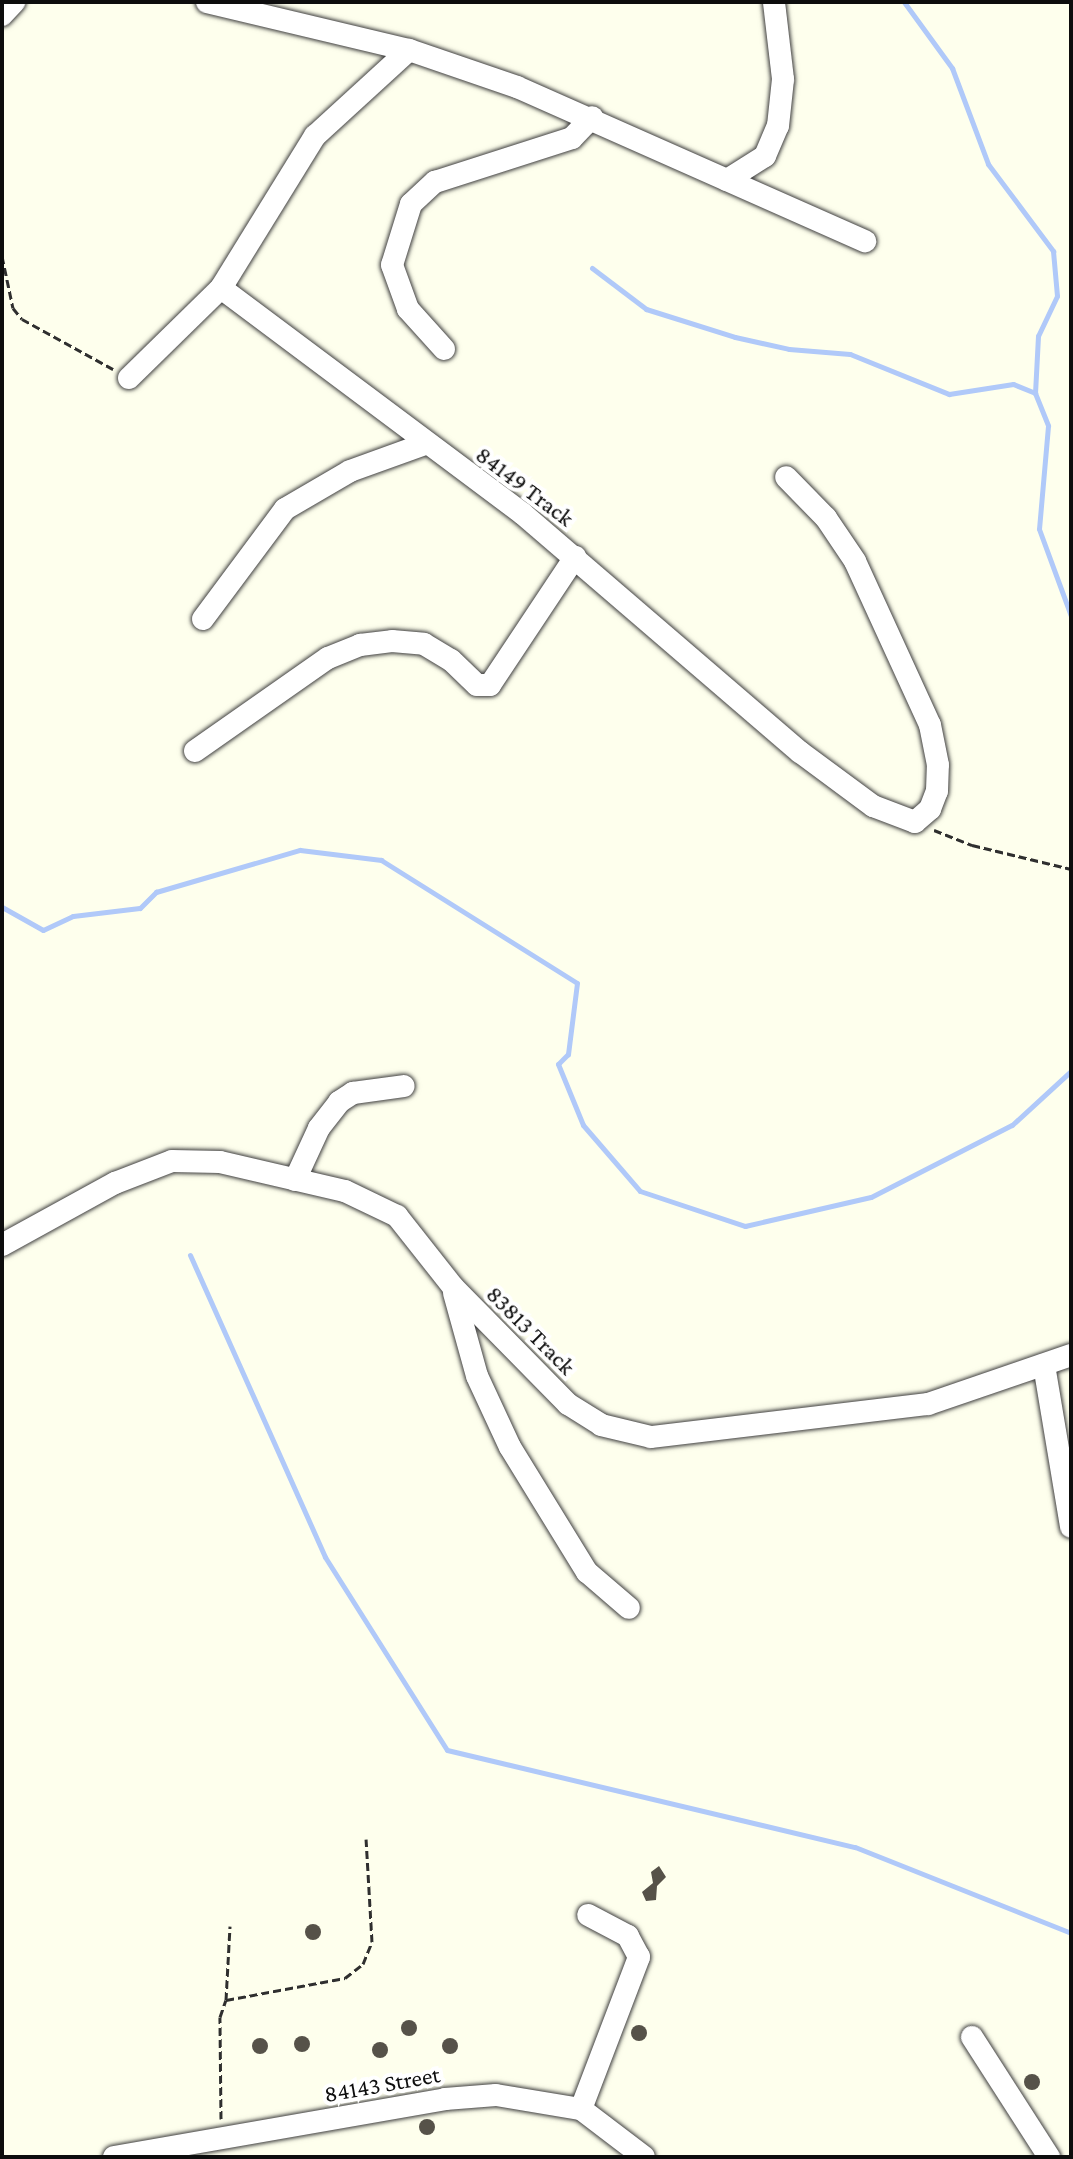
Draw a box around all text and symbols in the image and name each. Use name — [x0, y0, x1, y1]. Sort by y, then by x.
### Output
street label: 84149 Track — [470, 440, 580, 532]
street label: 83813 Track — [480, 1279, 582, 1381]
street label: 84143 Street — [322, 2060, 442, 2108]

